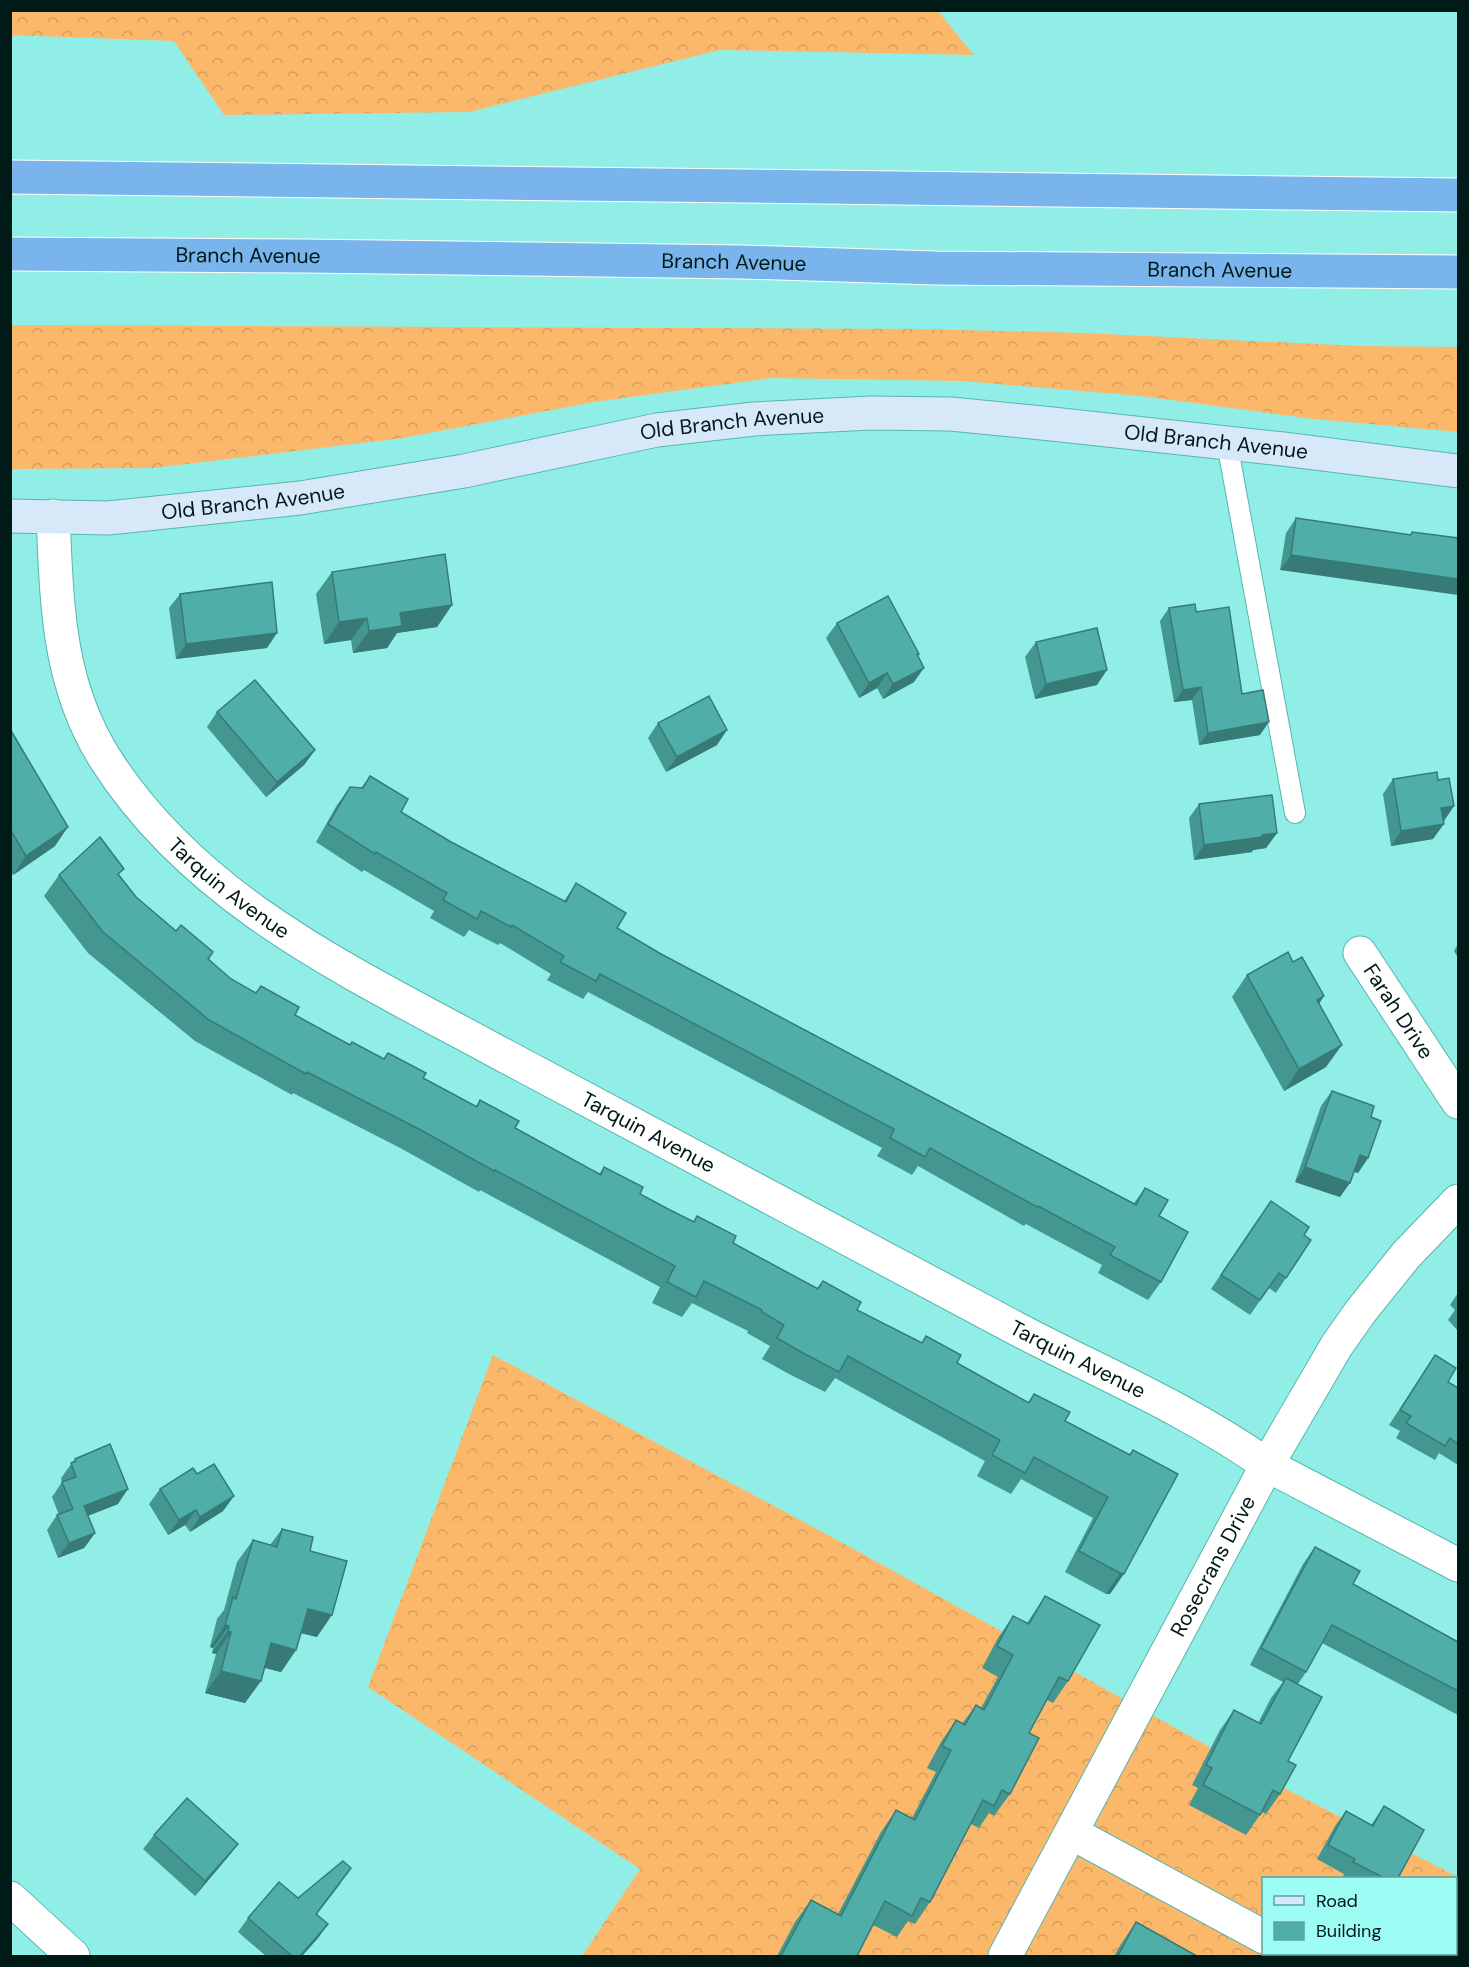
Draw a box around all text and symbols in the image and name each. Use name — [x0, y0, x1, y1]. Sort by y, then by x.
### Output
street label: Branch Avenue — [175, 241, 321, 270]
street label: Branch Avenue — [661, 247, 807, 278]
street label: Branch Avenue — [1147, 256, 1293, 285]
street label: Old Branch Avenue — [638, 401, 825, 447]
street label: Old Branch Avenue — [1123, 418, 1310, 466]
street label: Old Branch Avenue — [160, 477, 347, 526]
street label: Tarquin Avenue — [162, 832, 295, 945]
street label: Farah Drive — [1357, 958, 1440, 1065]
street label: Tarquin Avenue — [576, 1085, 720, 1180]
street label: Tarquin Avenue — [1005, 1314, 1151, 1405]
street label: Rosecrans Drive — [1164, 1491, 1262, 1641]
legend — [1262, 1877, 1457, 1955]
text: Road — [1316, 1889, 1358, 1913]
text: Building — [1316, 1919, 1381, 1943]

